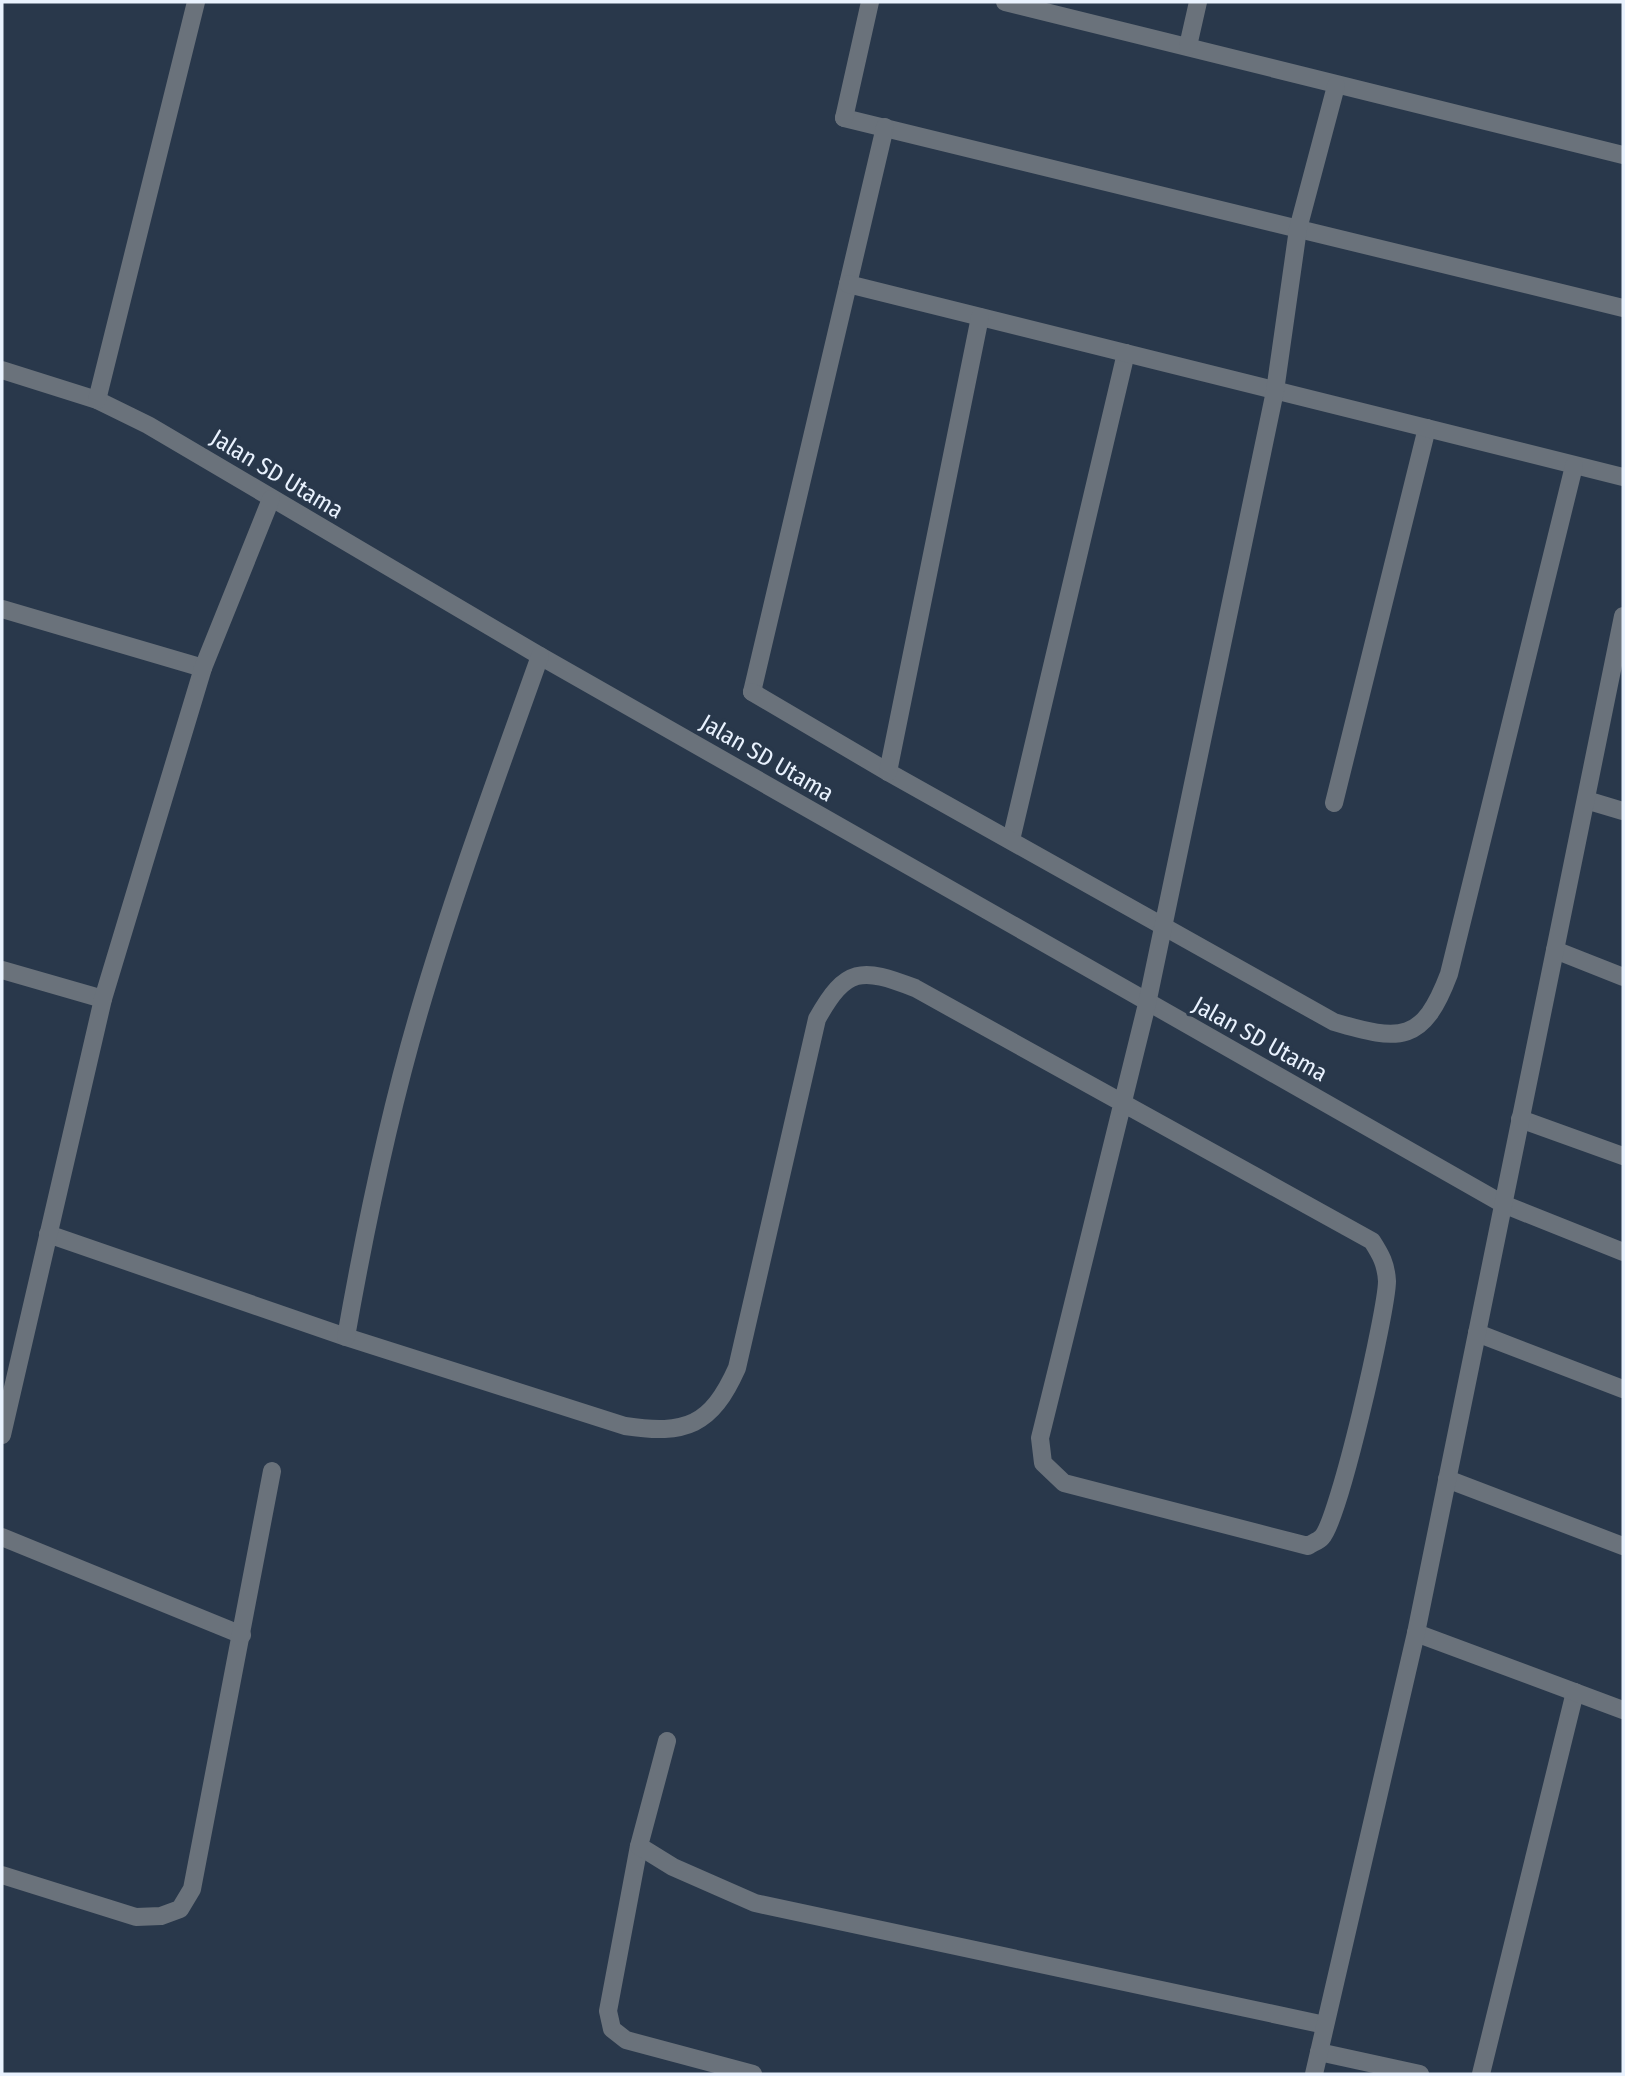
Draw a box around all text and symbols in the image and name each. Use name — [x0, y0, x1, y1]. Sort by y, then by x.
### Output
street label: Jalan SD Utama — [206, 423, 348, 525]
street label: Jalan SD Utama — [695, 708, 839, 808]
street label: Jalan SD Utama — [1188, 990, 1332, 1088]

